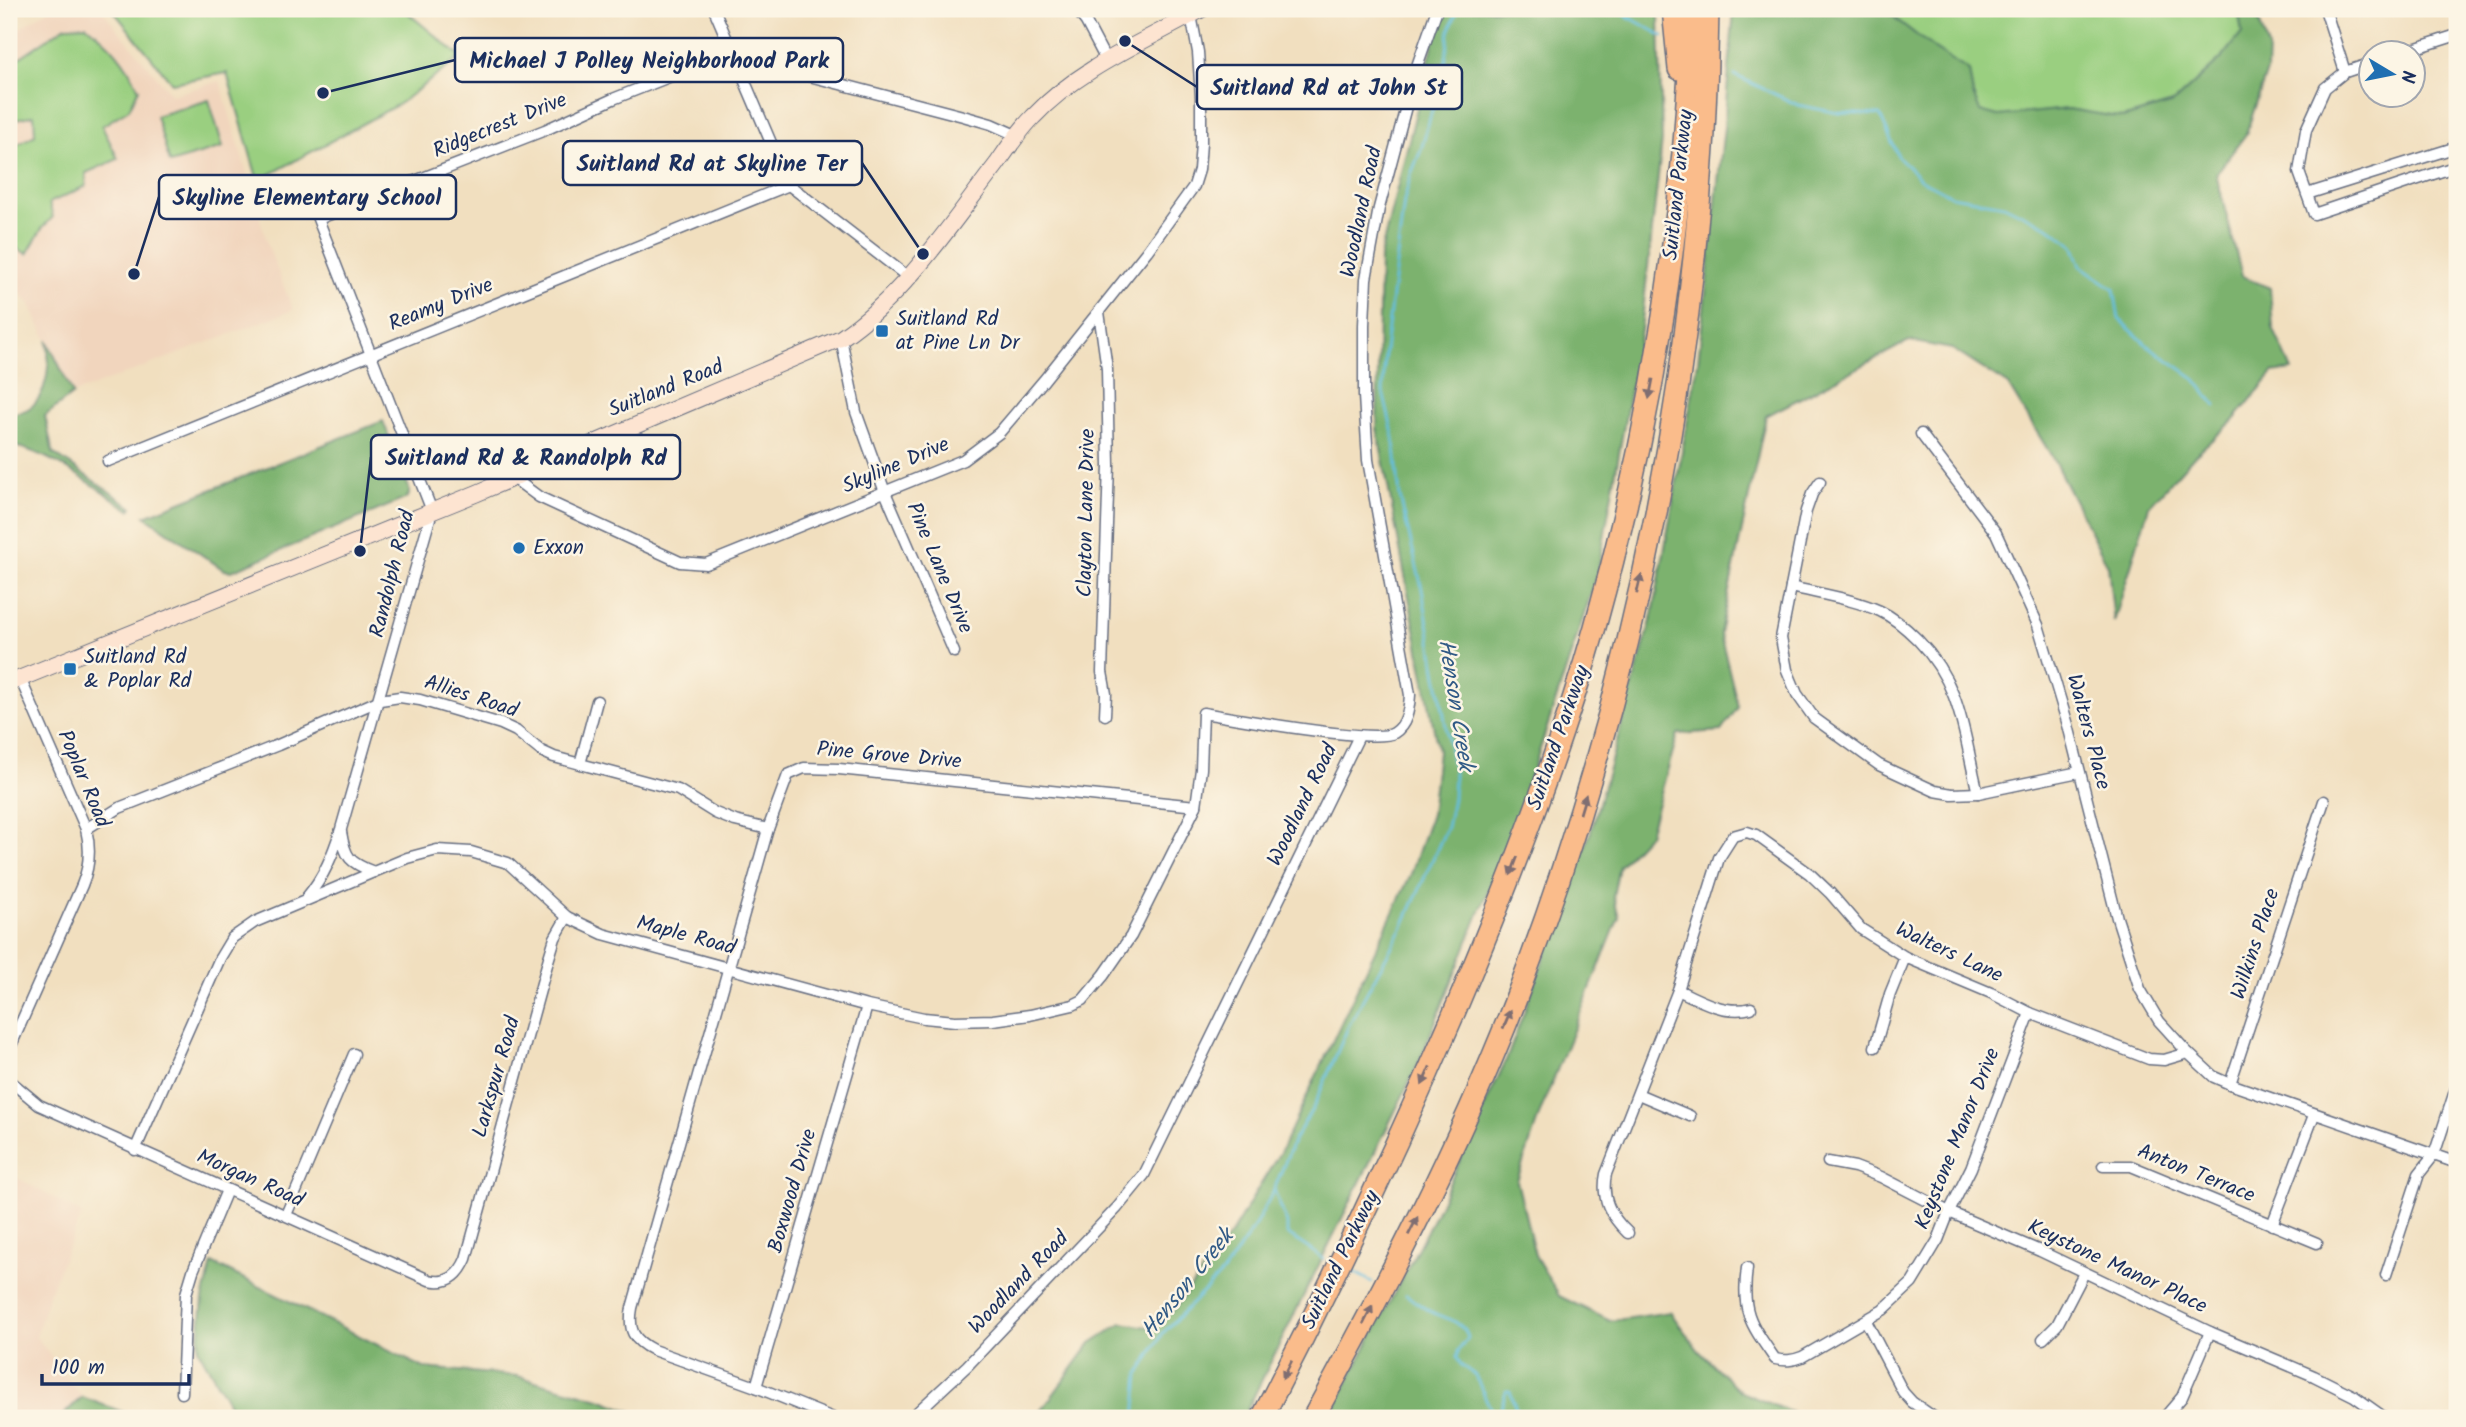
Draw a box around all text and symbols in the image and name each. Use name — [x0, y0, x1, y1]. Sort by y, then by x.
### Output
callout: Michael J Polley Neighborhood Park — [455, 38, 843, 82]
north arrow — [2358, 38, 2428, 108]
text: Michael J Polley Neighborhood Park — [469, 44, 830, 80]
callout: Suitland Rd at John St — [1197, 65, 1462, 109]
text: N — [2391, 68, 2423, 85]
text: Suitland Rd at John St — [1210, 71, 1448, 107]
street label: Ridgecrest Drive — [428, 84, 573, 168]
street label: Suitland Parkway — [1655, 108, 1703, 262]
callout: Suitland Rd at Skyline Ter — [563, 141, 862, 185]
street label: Woodland Road — [1332, 143, 1392, 281]
text: Suitland Rd at Skyline Ter — [576, 147, 849, 183]
callout: Skyline Elementary School — [159, 175, 456, 219]
text: Skyline Elementary School — [173, 181, 442, 217]
street label: Reamy Drive — [384, 269, 499, 341]
place label: Suitland Rd at Pine Ln Dr — [896, 303, 1020, 360]
marker: Suitland Rd at Pine Ln Dr — [874, 323, 890, 339]
street label: Suitland Road — [603, 351, 729, 427]
one-way arrow — [1645, 378, 1656, 400]
street label: Skyline Drive — [837, 428, 955, 503]
street label: Clayton Lane Drive — [1069, 428, 1105, 598]
callout: Suitland Rd & Randolph Rd — [371, 435, 680, 479]
text: Suitland Rd & Randolph Rd — [385, 441, 667, 477]
street label: Pine Lane Drive — [897, 497, 982, 639]
street label: Randolph Road — [361, 506, 425, 641]
place label: Exxon — [533, 532, 584, 565]
marker: Exxon — [511, 540, 527, 556]
one-way arrow — [1634, 573, 1645, 595]
water label: Henson Creek — [1427, 637, 1484, 776]
place label: Suitland Rd & Poplar Rd — [84, 641, 192, 698]
marker: Suitland Rd & Poplar Rd — [62, 661, 78, 677]
street label: Suitland Parkway — [1519, 661, 1599, 815]
street label: Allies Road — [420, 666, 523, 728]
street label: Walters Place — [2057, 670, 2119, 794]
street label: Poplar Road — [48, 725, 119, 834]
street label: Pine Grove Drive — [815, 733, 963, 779]
street label: Woodland Road — [1259, 737, 1347, 872]
one-way arrow — [1578, 794, 1589, 815]
one-way arrow — [1508, 856, 1519, 877]
street label: Wilkins Place — [2223, 884, 2290, 1004]
street label: Maple Road — [633, 907, 740, 965]
street label: Walters Lane — [1890, 914, 2009, 993]
one-way arrow — [1502, 1008, 1513, 1029]
street label: Larkspur Road — [464, 1012, 530, 1141]
street label: Keystone Manor Drive — [1906, 1043, 2010, 1235]
one-way arrow — [1420, 1066, 1432, 1086]
street label: Boxwood Drive — [760, 1125, 827, 1257]
street label: Anton Terrace — [2132, 1135, 2260, 1213]
street label: Morgan Road — [191, 1141, 310, 1218]
street label: Suitland Parkway — [1293, 1185, 1389, 1335]
street label: Keystone Manor Place — [2022, 1211, 2213, 1323]
one-way arrow — [1408, 1216, 1419, 1236]
water label: Henson Creek — [1132, 1219, 1246, 1347]
street label: Woodland Road — [961, 1223, 1077, 1342]
one-way arrow — [1362, 1305, 1374, 1325]
scale bar — [42, 1343, 189, 1387]
text: 100 m — [52, 1352, 105, 1385]
one-way arrow — [1281, 1360, 1292, 1380]

